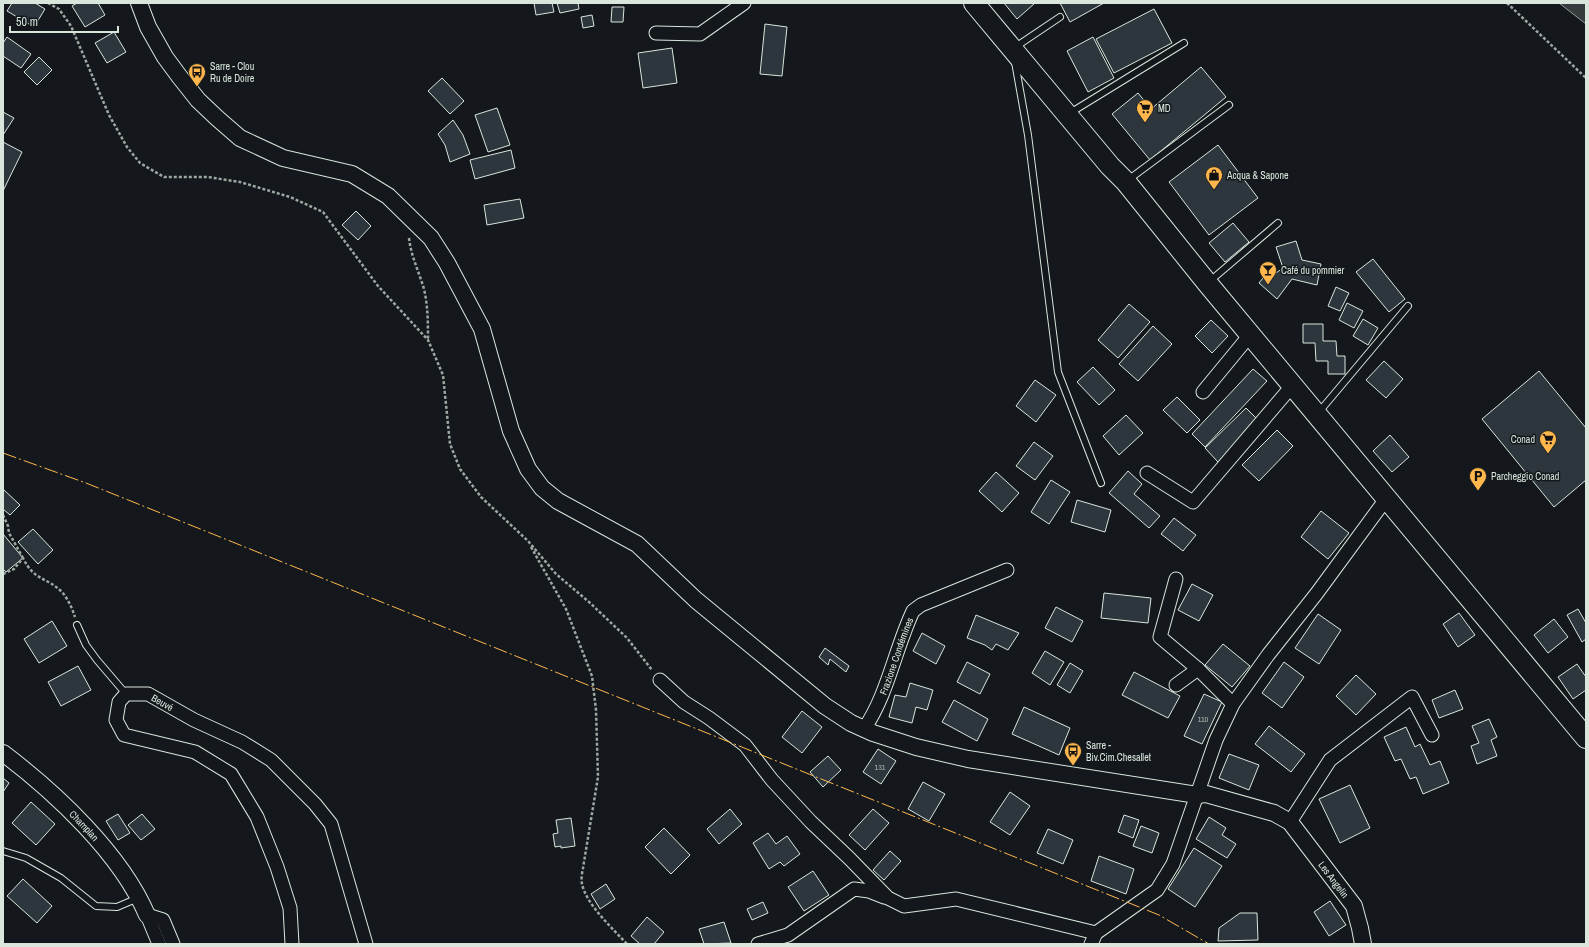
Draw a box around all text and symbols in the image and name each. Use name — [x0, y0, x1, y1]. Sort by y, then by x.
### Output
scale bar — [10, 8, 118, 34]
text: 50 m — [16, 14, 38, 30]
place label: Sarre - Clou Ru de Doire — [210, 60, 255, 85]
bus stop icon: Sarre - Clou Ru de Doire — [187, 62, 207, 87]
supermarket icon: MD — [1135, 98, 1155, 123]
place label: MD — [1158, 102, 1171, 115]
shop icon: Acqua & Sapone — [1204, 165, 1224, 190]
place label: Acqua & Sapone — [1226, 169, 1289, 182]
bar icon: Café du pommier — [1258, 260, 1278, 285]
place label: Café du pommier — [1281, 264, 1345, 277]
supermarket icon: Conad — [1538, 429, 1558, 454]
place label: Conad — [1511, 433, 1535, 446]
parking icon: Parcheggio Conad — [1468, 466, 1488, 491]
place label: Parcheggio Conad — [1491, 470, 1559, 483]
street label: Frazione Condémines — [877, 615, 916, 697]
street label: Beuvé — [149, 691, 176, 714]
house number: 110 — [1198, 714, 1209, 724]
place label: Sarre - Biv.Cim.Chesallet — [1086, 739, 1152, 764]
bus stop icon: Sarre - Biv.Cim.Chesallet — [1063, 741, 1083, 766]
house number: 131 — [875, 762, 886, 772]
street label: Champlan — [66, 808, 101, 844]
street label: Les Angelin — [1315, 859, 1352, 901]

